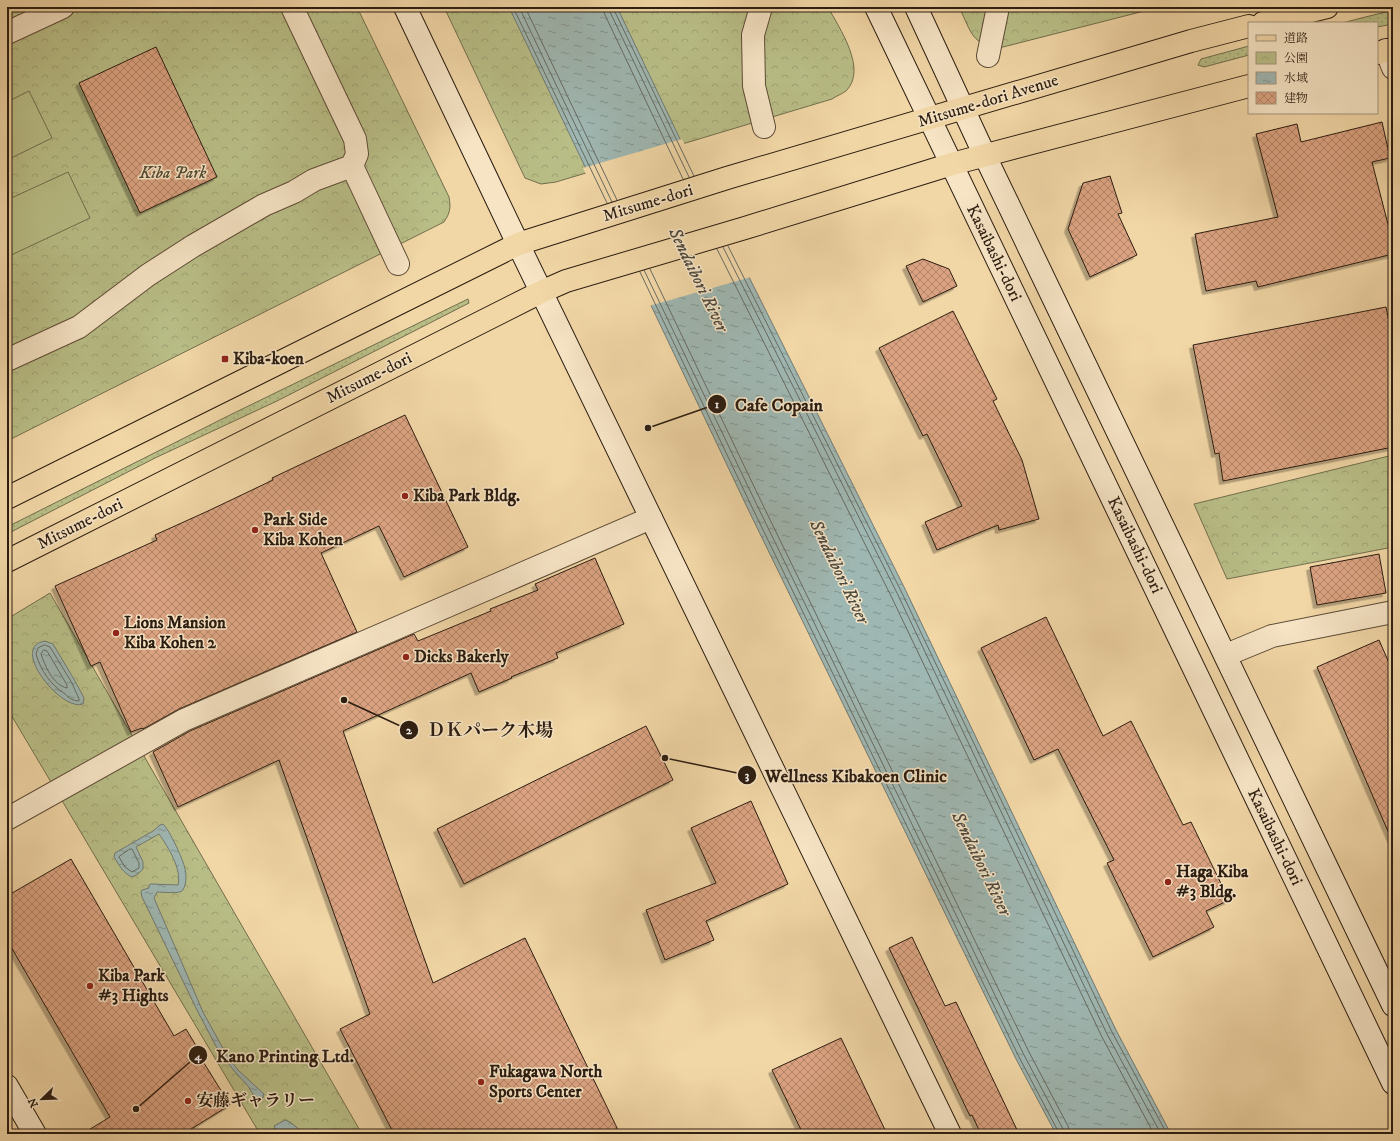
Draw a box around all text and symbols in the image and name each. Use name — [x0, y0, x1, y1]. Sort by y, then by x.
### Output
legend — [1248, 22, 1378, 114]
text: 道路 — [1284, 31, 1308, 46]
text: 公園 — [1284, 51, 1308, 66]
street label: Mitsume-dori Avenue — [915, 69, 1061, 133]
text: 水域 — [1284, 71, 1308, 86]
text: 建物 — [1284, 91, 1308, 106]
park label: Kiba Park — [139, 162, 207, 184]
street label: Mitsume-dori — [600, 179, 696, 227]
street label: Kasaibashi-dori — [961, 201, 1027, 305]
water label: Sendaibori River — [663, 223, 733, 337]
street label: Mitsume-dori — [322, 347, 416, 409]
place label: Kiba-koen — [233, 348, 304, 370]
marker: Kiba-koen — [220, 354, 230, 364]
callout: Cafe Copain — [707, 389, 831, 419]
text: Cafe Copain — [735, 395, 824, 417]
text: 1 — [715, 397, 720, 412]
place label: Kiba Park Bldg. — [413, 485, 520, 507]
marker: Kiba Park Bldg. — [400, 491, 410, 501]
street label: Mitsume-dori — [33, 493, 127, 555]
street label: Kasaibashi-dori — [1102, 493, 1168, 597]
place label: Park Side Kiba Kohen — [263, 509, 343, 551]
water label: Sendaibori River — [804, 515, 874, 629]
marker: Park Side Kiba Kohen — [250, 525, 260, 535]
place label: Lions Mansion Kiba Kohen 2 — [124, 612, 226, 654]
marker: Lions Mansion Kiba Kohen 2 — [111, 628, 121, 638]
place label: Dicks Bakerly — [414, 646, 510, 668]
marker: Dicks Bakerly — [401, 652, 411, 662]
callout: ＤＫパーク木場 — [399, 715, 561, 745]
text: ＤＫパーク木場 — [427, 720, 553, 742]
text: 2 — [406, 723, 413, 738]
callout: Wellness Kibakoen Clinic — [737, 760, 955, 790]
text: Wellness Kibakoen Clinic — [764, 766, 947, 788]
text: 3 — [745, 768, 750, 783]
street label: Kasaibashi-dori — [1242, 785, 1308, 889]
water label: Sendaibori River — [946, 807, 1016, 921]
place label: Haga Kiba #3 Bldg. — [1176, 861, 1249, 903]
marker: Haga Kiba #3 Bldg. — [1163, 877, 1173, 887]
place label: Kiba Park #3 Hights — [98, 965, 169, 1007]
marker: Kiba Park #3 Hights — [85, 981, 95, 991]
callout: Kano Printing Ltd. — [188, 1040, 362, 1070]
text: Kano Printing Ltd. — [216, 1046, 354, 1068]
text: 4 — [194, 1049, 203, 1064]
place label: Fukagawa North Sports Center — [489, 1061, 603, 1103]
marker: Fukagawa North Sports Center — [476, 1077, 486, 1087]
north arrow — [22, 1079, 62, 1119]
place label: 安藤ギャラリー — [196, 1090, 315, 1112]
text: N — [26, 1096, 42, 1109]
marker: 安藤ギャラリー — [183, 1096, 193, 1106]

